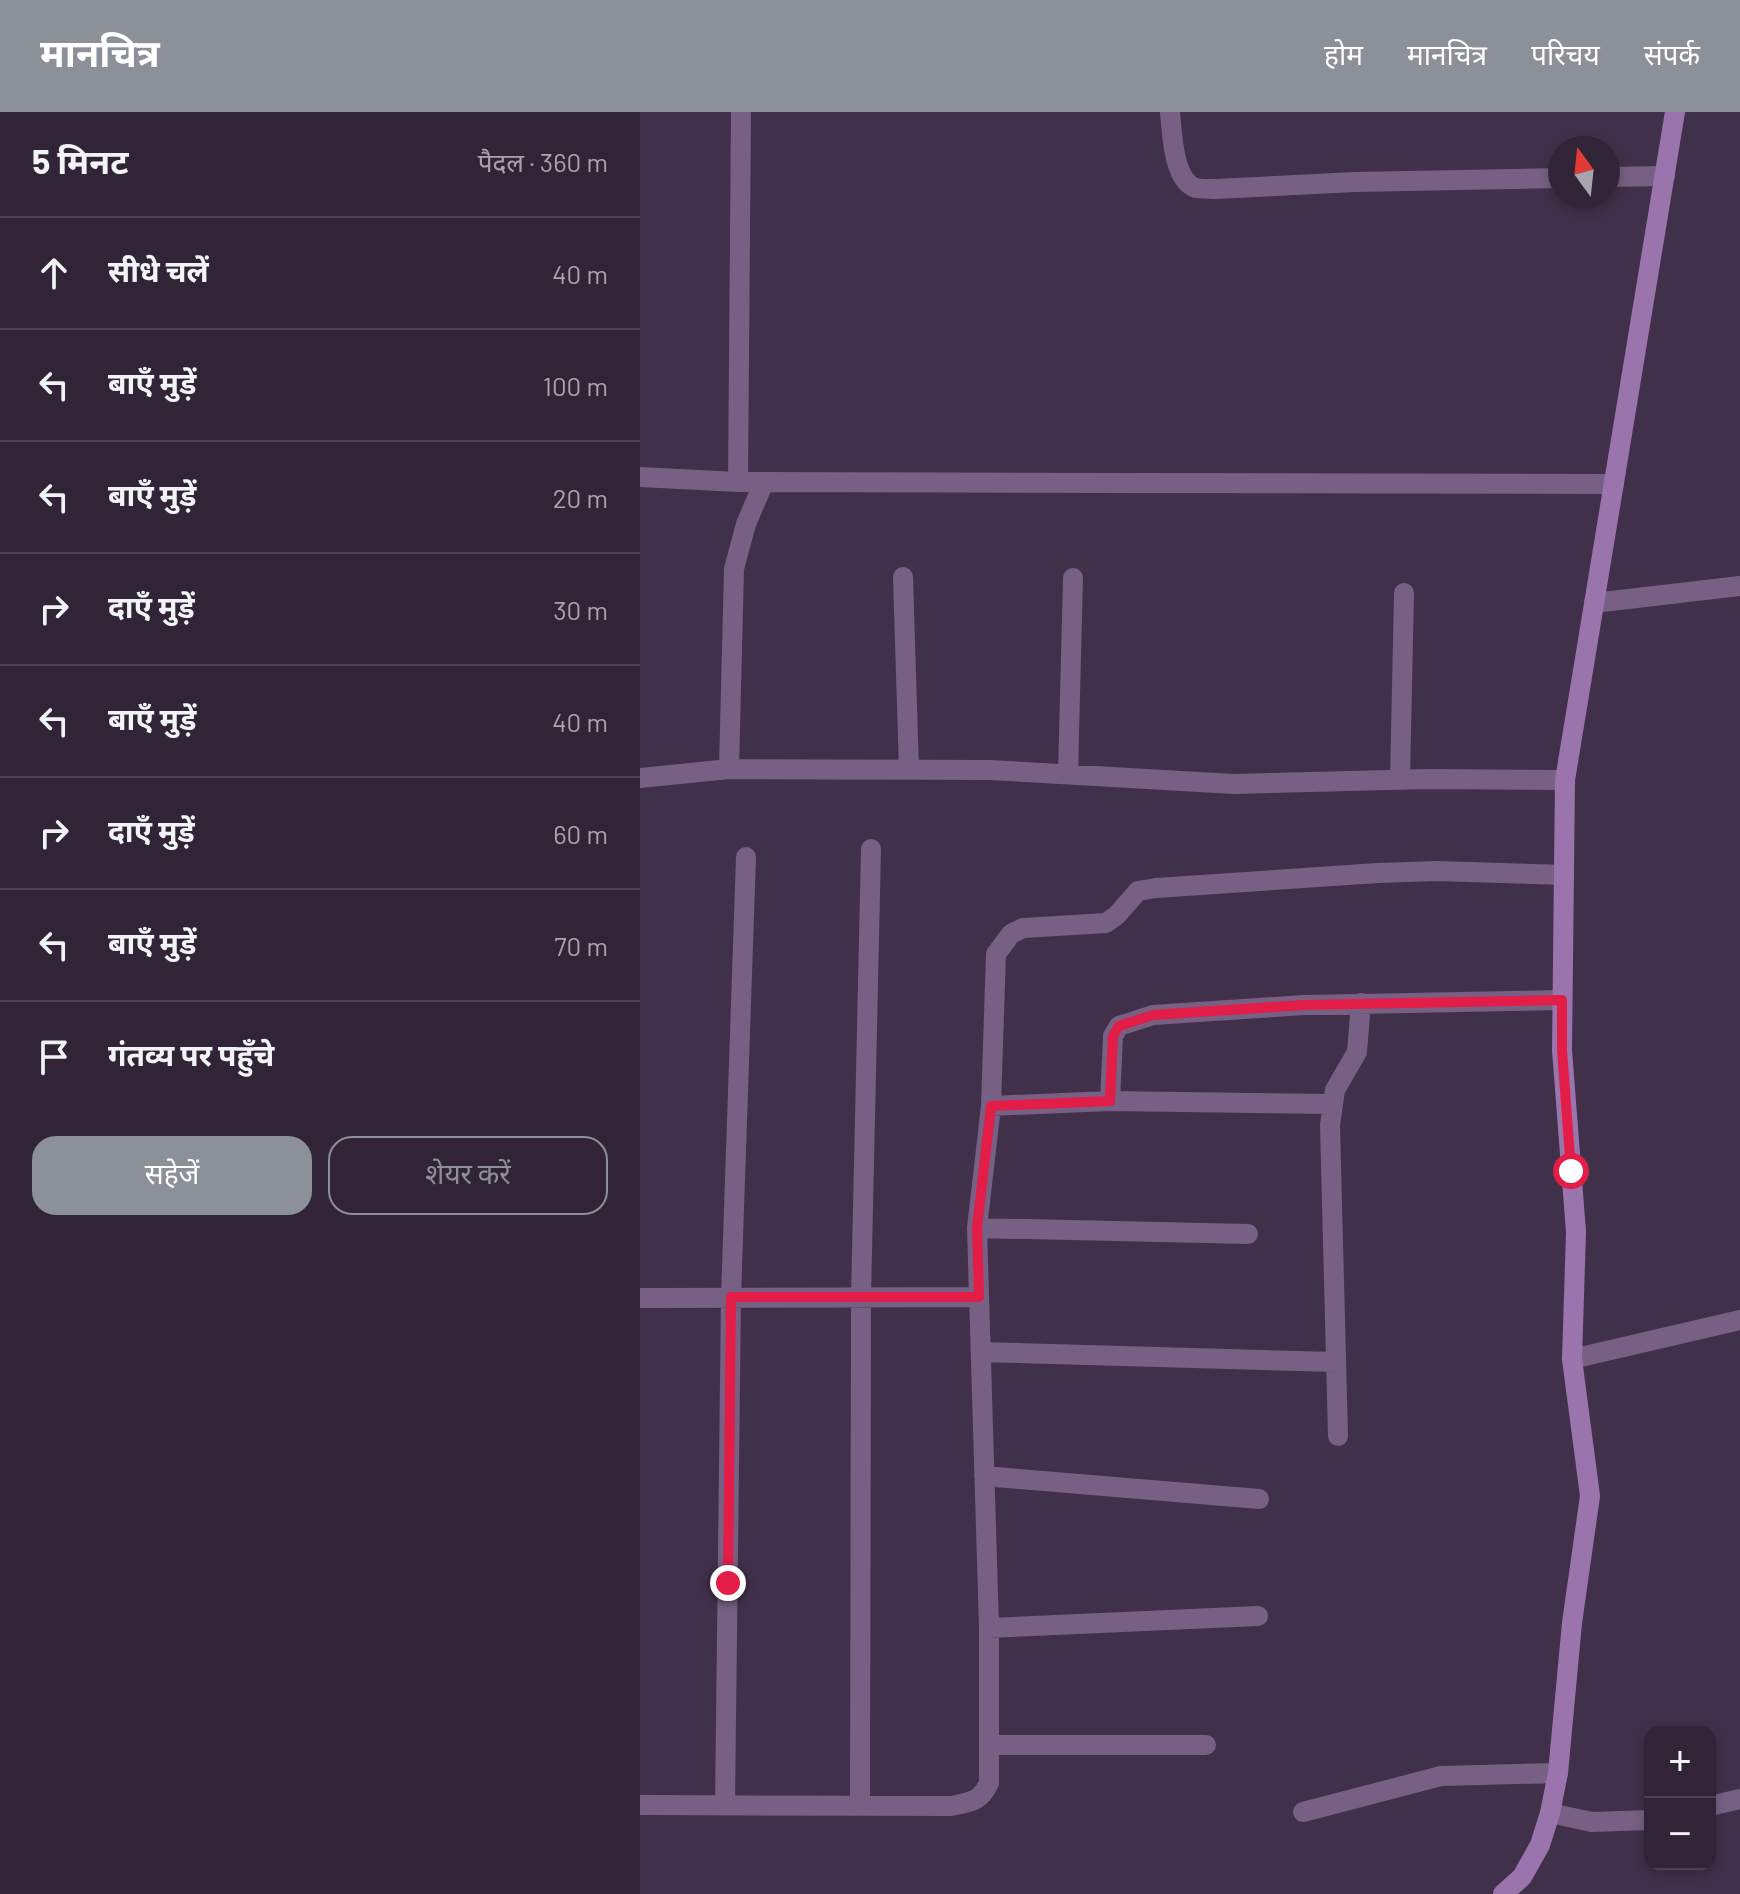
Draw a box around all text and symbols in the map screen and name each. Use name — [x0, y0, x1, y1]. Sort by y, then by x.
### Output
text: मानचित्र — [40, 29, 160, 75]
text: होम — [1324, 37, 1363, 71]
text: मानचित्र — [1407, 37, 1487, 71]
text: परिचय — [1531, 37, 1600, 71]
text: संपर्क — [1644, 37, 1700, 71]
north arrow — [1548, 136, 1620, 208]
text: 5 मिनट — [32, 140, 129, 181]
text: पैदल · 360 m — [478, 146, 608, 177]
icon: ahead — [32, 251, 76, 295]
text: सीधे चलें — [108, 252, 209, 288]
text: 40 m — [552, 258, 608, 289]
icon: left — [32, 363, 76, 407]
text: बाएँ मुड़ें — [108, 364, 196, 400]
text: 100 m — [543, 370, 608, 401]
icon: left — [32, 475, 76, 519]
text: बाएँ मुड़ें — [108, 476, 196, 512]
text: 20 m — [553, 482, 608, 513]
icon: right — [32, 587, 76, 631]
text: दाएँ मुड़ें — [108, 588, 195, 624]
text: 30 m — [553, 594, 608, 625]
icon: left — [32, 699, 76, 743]
text: बाएँ मुड़ें — [108, 700, 196, 736]
text: 40 m — [552, 706, 608, 737]
icon: right — [32, 811, 76, 855]
text: दाएँ मुड़ें — [108, 812, 195, 848]
text: 60 m — [553, 818, 608, 849]
icon: left — [32, 923, 76, 967]
text: बाएँ मुड़ें — [108, 924, 196, 960]
text: 70 m — [554, 930, 608, 961]
icon: arrive — [32, 1035, 76, 1079]
text: गंतव्य पर पहुँचे — [108, 1036, 274, 1072]
button: सहेजें — [32, 1136, 312, 1215]
button: शेयर करें — [328, 1136, 608, 1215]
route start — [1553, 1153, 1589, 1189]
route end — [710, 1565, 746, 1601]
map controls — [1644, 1726, 1716, 1870]
button: + — [1644, 1726, 1716, 1798]
button: − — [1644, 1798, 1716, 1870]

